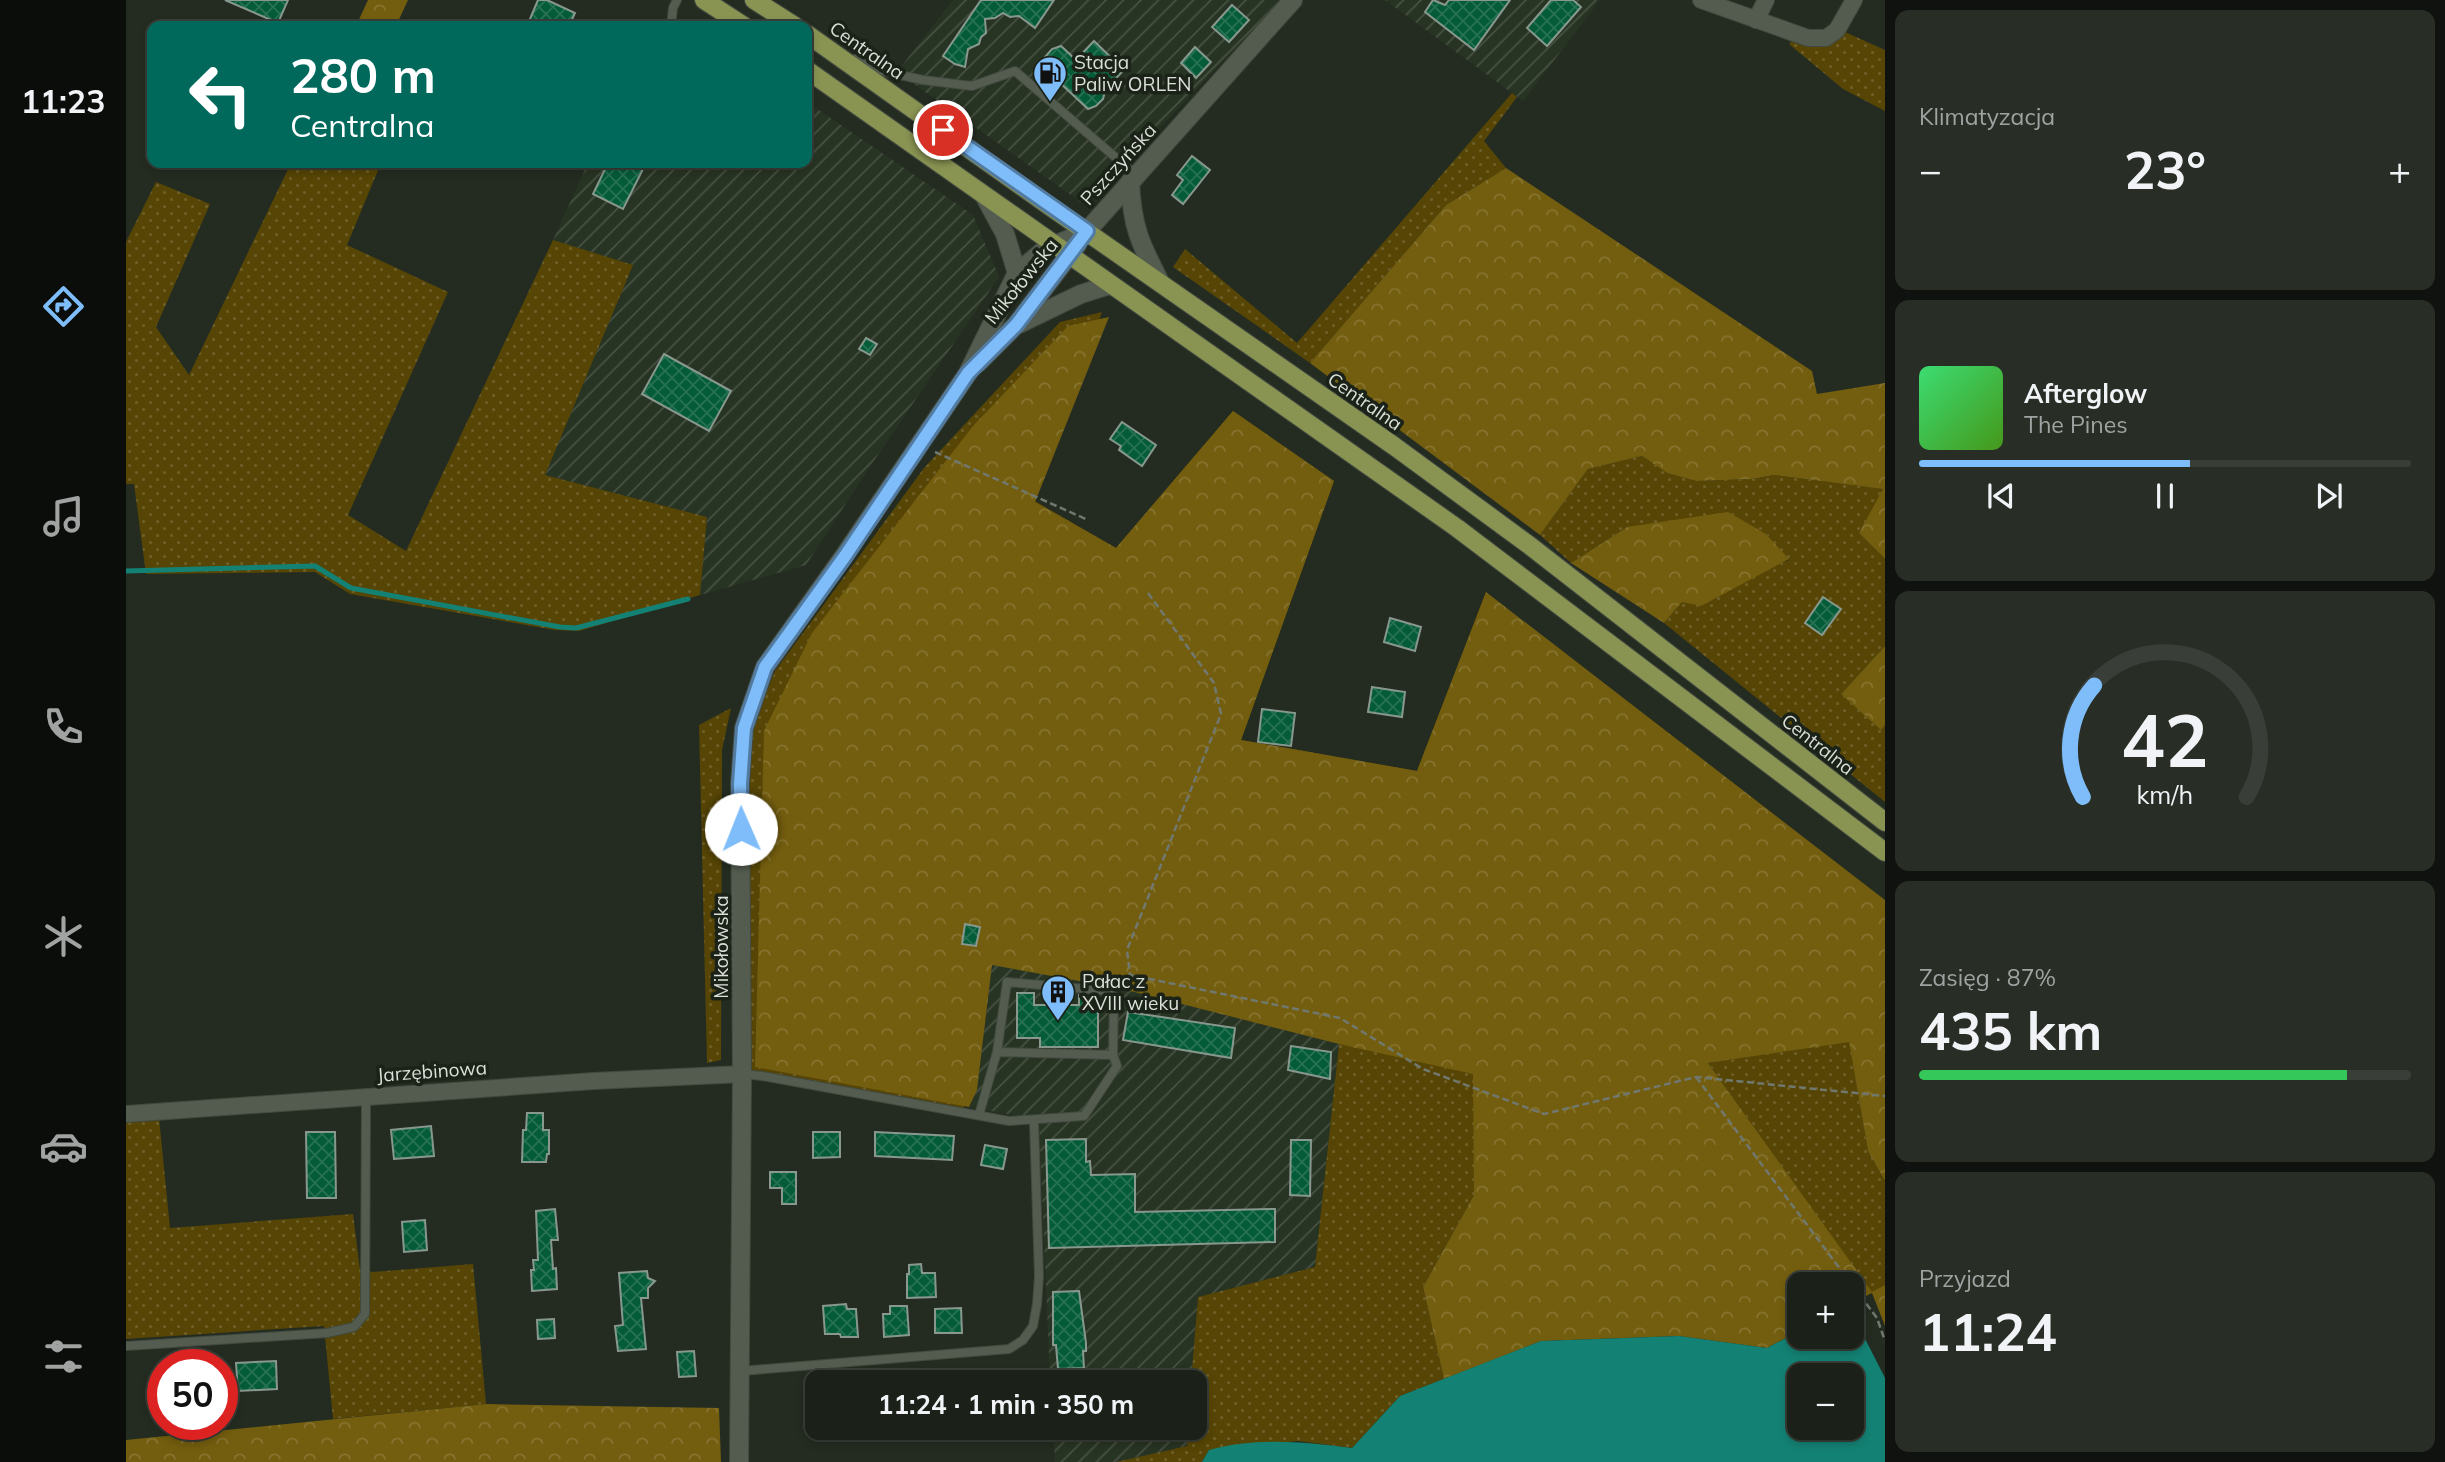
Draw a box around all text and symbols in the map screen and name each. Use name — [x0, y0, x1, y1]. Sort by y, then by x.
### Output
street label: Centralna — [825, 16, 909, 84]
text: 280 m — [290, 44, 436, 105]
icon: left — [175, 49, 266, 140]
place label: Stacja Paliw ORLEN — [1074, 50, 1191, 96]
fuel station icon: Stacja Paliw ORLEN — [1031, 54, 1069, 103]
text: 11:23 — [21, 81, 105, 121]
pin — [913, 100, 973, 160]
text: Klimatyzacja — [1919, 102, 2055, 131]
text: Centralna — [290, 105, 434, 145]
icon: arrive — [924, 111, 962, 149]
street label: Pszczyńska — [1075, 118, 1161, 210]
text: 23° — [2124, 137, 2206, 202]
text: − — [1919, 146, 1942, 194]
text: + — [2388, 146, 2411, 194]
street label: Mikołowska — [979, 233, 1063, 329]
icon: directions — [39, 282, 88, 331]
street label: Centralna — [1323, 367, 1407, 435]
text: Afterglow — [2024, 377, 2147, 410]
text: The Pines — [2024, 410, 2128, 439]
icon: previous — [1982, 477, 2020, 515]
icon: pause — [2146, 477, 2184, 515]
icon: next — [2310, 477, 2348, 515]
icon: music — [39, 492, 88, 541]
text: 42 — [2121, 694, 2209, 785]
icon: phone — [39, 702, 88, 751]
street label: Centralna — [1777, 708, 1859, 780]
text: km/h — [2137, 779, 2193, 810]
position arrow — [704, 792, 778, 866]
street label: Mikołowska — [709, 895, 733, 999]
icon: climate — [39, 912, 88, 961]
text: Zasięg · 87% — [1919, 963, 2056, 992]
place label: Pałac z XVIII wieku — [1082, 969, 1179, 1015]
building icon: Pałac z XVIII wieku — [1039, 973, 1077, 1022]
text: 435 km — [1919, 998, 2102, 1063]
street label: Jarzębinowa — [376, 1055, 488, 1087]
icon: car — [39, 1122, 88, 1171]
text: Przyjazd — [1919, 1264, 2011, 1293]
map controls — [1787, 1272, 1864, 1440]
button: + — [1787, 1272, 1864, 1349]
text: 11:24 — [1919, 1299, 2057, 1364]
icon: filters — [39, 1332, 88, 1381]
speed limit sign: 50 — [147, 1349, 238, 1440]
button: − — [1787, 1363, 1864, 1440]
text: 11:24 · 1 min · 350 m — [878, 1388, 1134, 1421]

